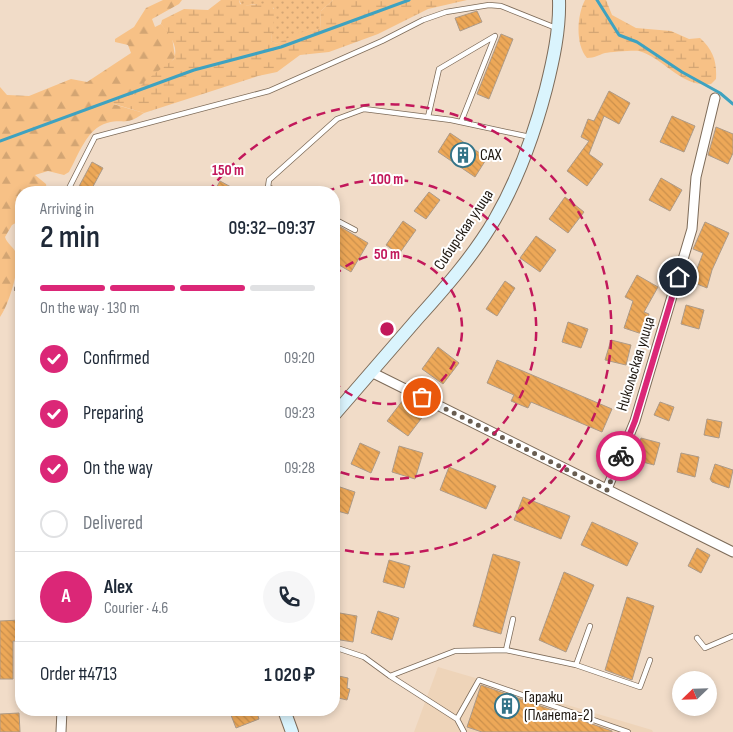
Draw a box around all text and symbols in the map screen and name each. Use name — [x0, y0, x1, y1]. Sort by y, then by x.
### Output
building icon: САХ — [450, 142, 476, 168]
place label: САХ — [480, 146, 502, 165]
text: 150 m — [212, 161, 244, 180]
text: 100 m — [371, 170, 403, 189]
street label: Сибирская улица — [430, 186, 498, 274]
text: Arriving in — [40, 200, 94, 219]
text: 09:32–09:37 — [228, 217, 315, 240]
text: 2 min — [40, 218, 100, 257]
text: 50 m — [374, 245, 400, 264]
pin — [657, 256, 699, 298]
icon: home — [664, 263, 692, 291]
text: On the way · 130 m — [40, 299, 139, 318]
street label: Никольская улица — [613, 315, 659, 413]
centre of rings — [378, 320, 396, 338]
icon: check — [40, 345, 68, 373]
text: Confirmed — [83, 347, 150, 370]
text: 09:20 — [284, 349, 315, 368]
pin — [401, 376, 443, 418]
icon: bag — [408, 383, 436, 411]
icon: check — [40, 400, 68, 428]
text: Preparing — [83, 402, 144, 425]
text: 09:23 — [284, 404, 315, 423]
courier — [596, 431, 646, 481]
icon: bike — [607, 442, 635, 470]
icon: check — [40, 455, 68, 483]
text: On the way — [83, 457, 153, 480]
text: 09:28 — [284, 459, 315, 478]
text: Delivered — [83, 512, 143, 535]
button: phone — [263, 571, 315, 623]
text: Alex — [104, 576, 133, 599]
text: A — [61, 585, 71, 608]
text: Courier · 4.6 — [104, 599, 168, 618]
text: Order #4713 — [40, 663, 117, 686]
text: 1 020 ₽ — [264, 664, 315, 687]
north arrow — [672, 671, 718, 716]
map controls — [672, 671, 717, 716]
place label: Гаражи (Планета-2) — [524, 688, 593, 725]
building icon: Гаражи (Планета-2) — [494, 693, 520, 719]

